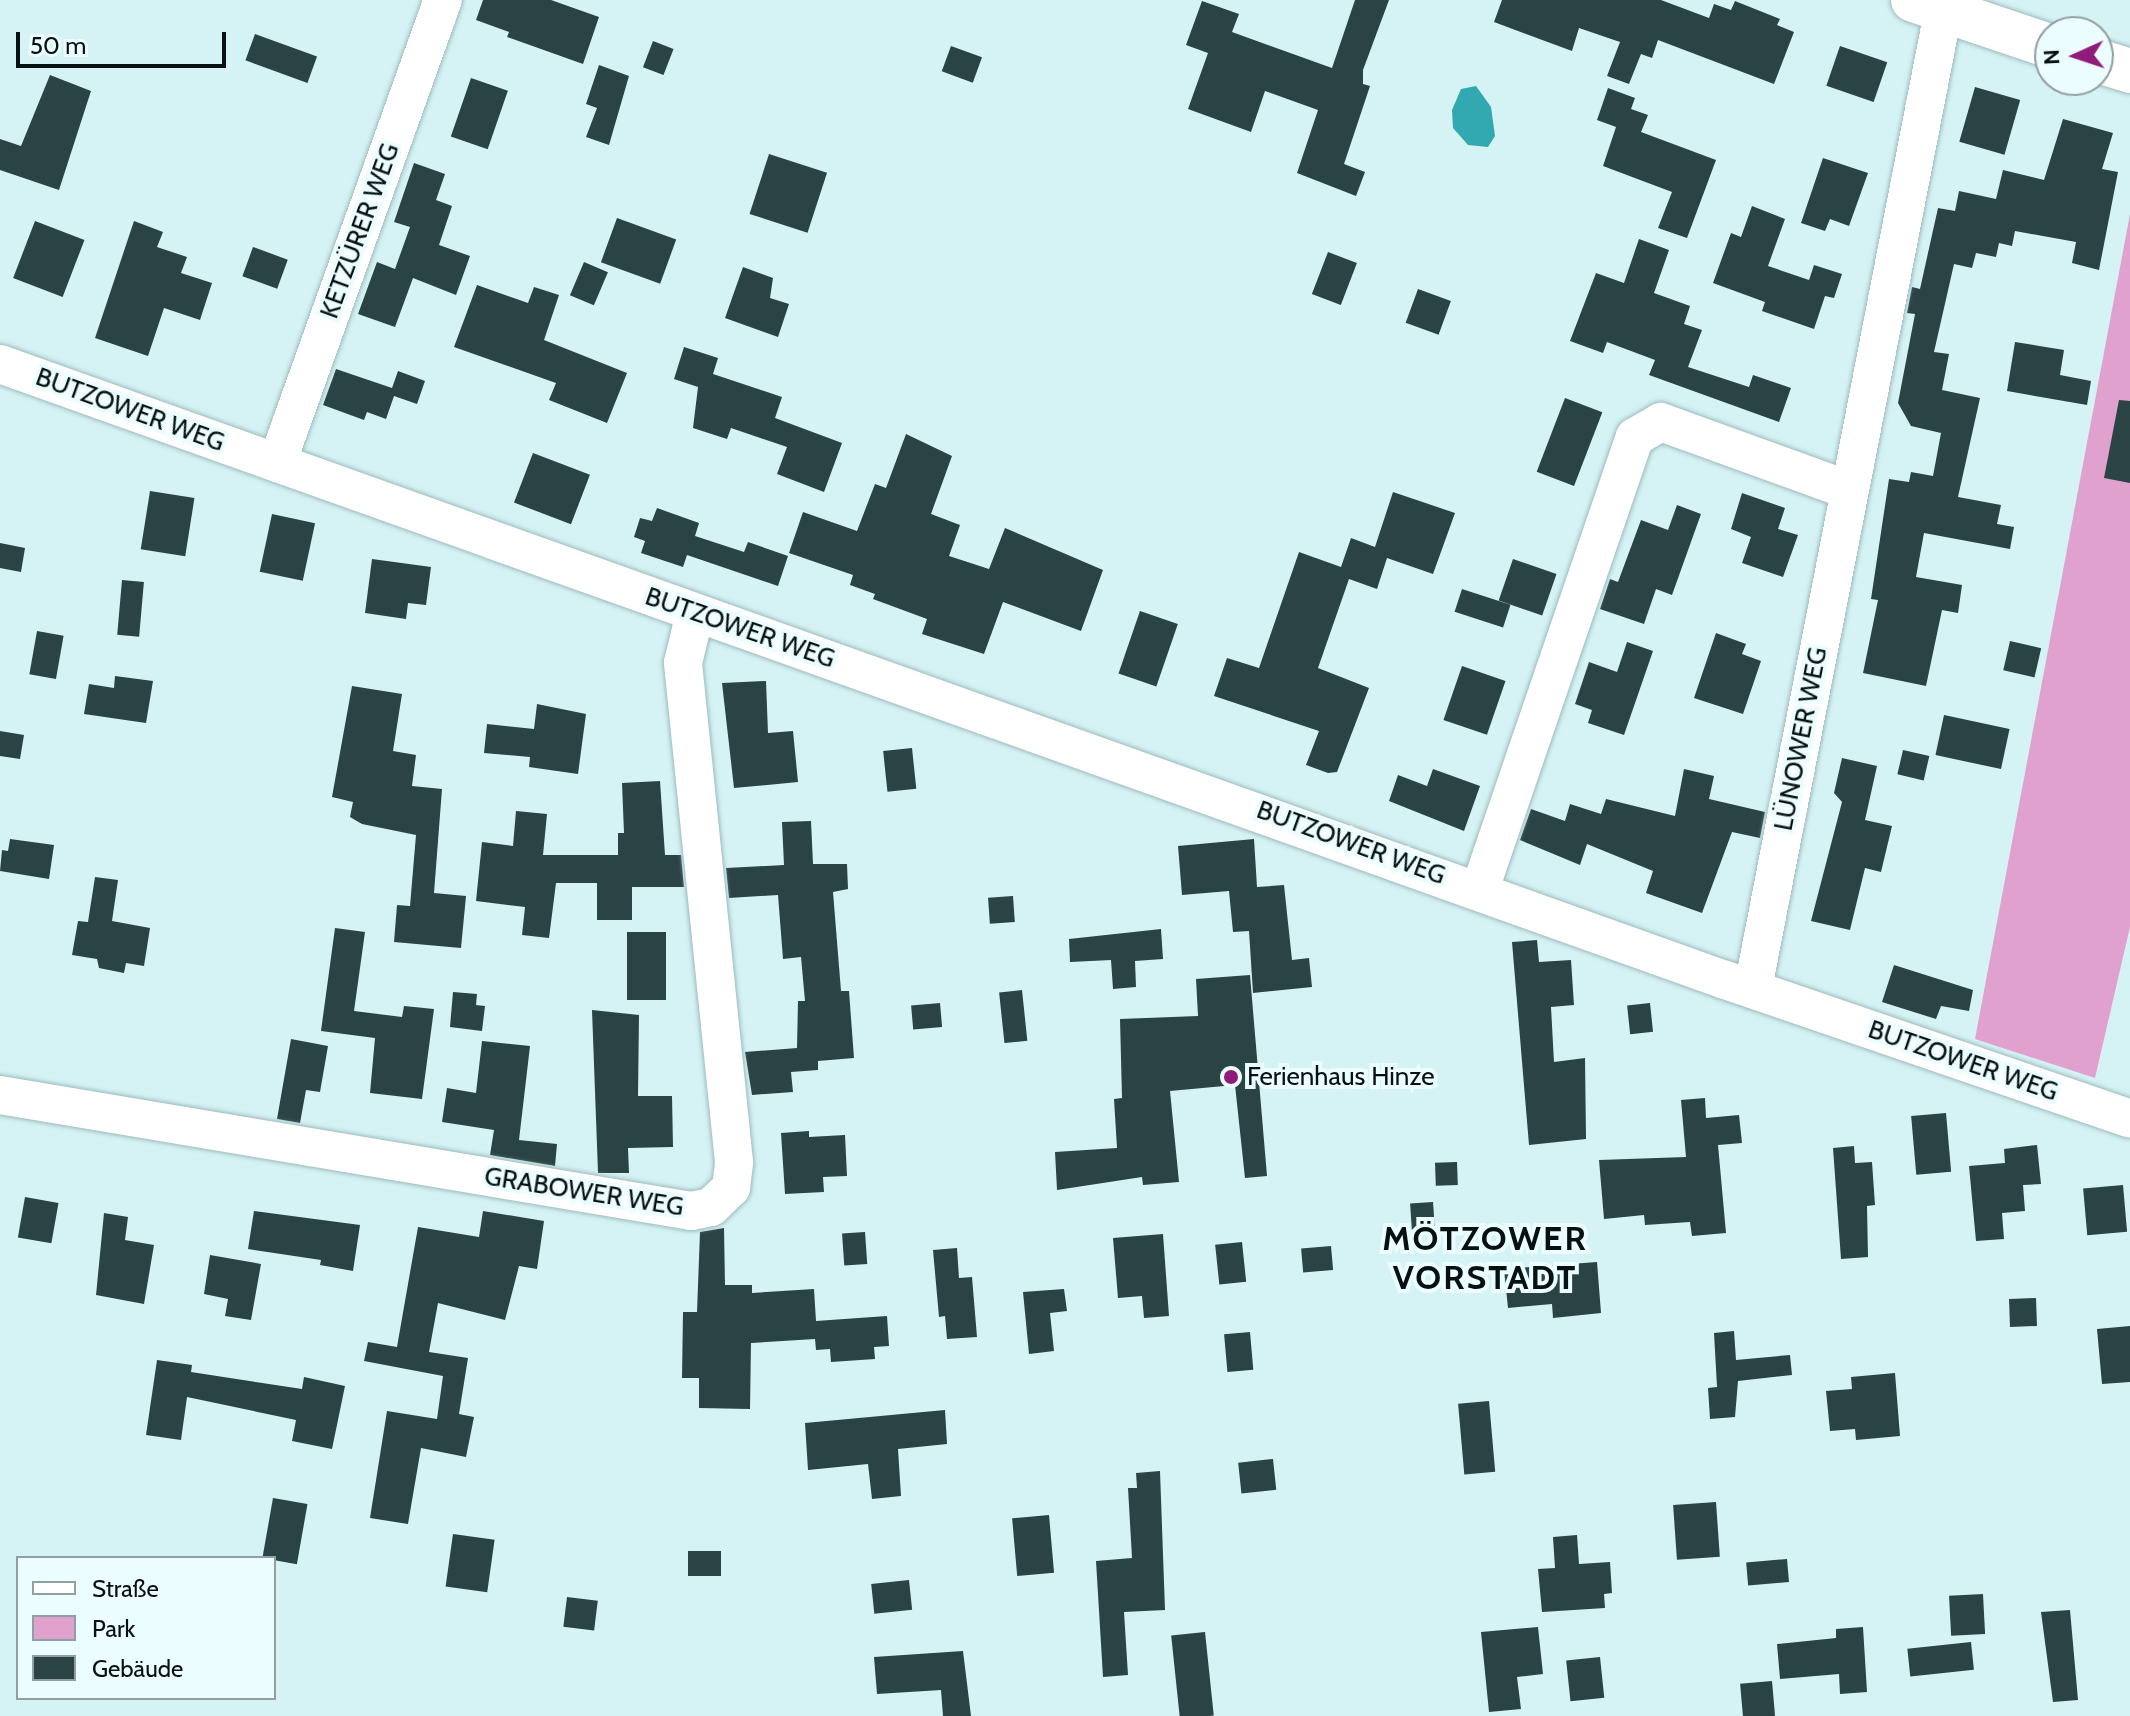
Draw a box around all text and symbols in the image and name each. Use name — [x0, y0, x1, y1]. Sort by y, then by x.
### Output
scale bar — [20, 16, 230, 66]
north arrow — [2034, 16, 2114, 96]
text: 50 m — [30, 31, 86, 60]
text: N — [2038, 49, 2065, 66]
street label: KETZÜRER WEG — [314, 139, 406, 323]
street label: BUTZOWER WEG — [31, 361, 229, 459]
street label: BUTZOWER WEG — [641, 581, 839, 675]
street label: LÜNOWER WEG — [1768, 645, 1834, 833]
street label: BUTZOWER WEG — [1252, 794, 1450, 892]
street label: BUTZOWER WEG — [1864, 1014, 2062, 1108]
place label: Ferienhaus Hinze — [1247, 1061, 1435, 1093]
marker: Ferienhaus Hinze — [1222, 1068, 1240, 1086]
street label: GRABOWER WEG — [482, 1161, 686, 1223]
district label: MÖTZOWER VORSTADT — [1382, 1218, 1588, 1298]
legend — [16, 1556, 276, 1700]
text: Straße — [92, 1574, 159, 1603]
text: Park — [92, 1614, 135, 1643]
text: Gebäude — [92, 1654, 183, 1683]

